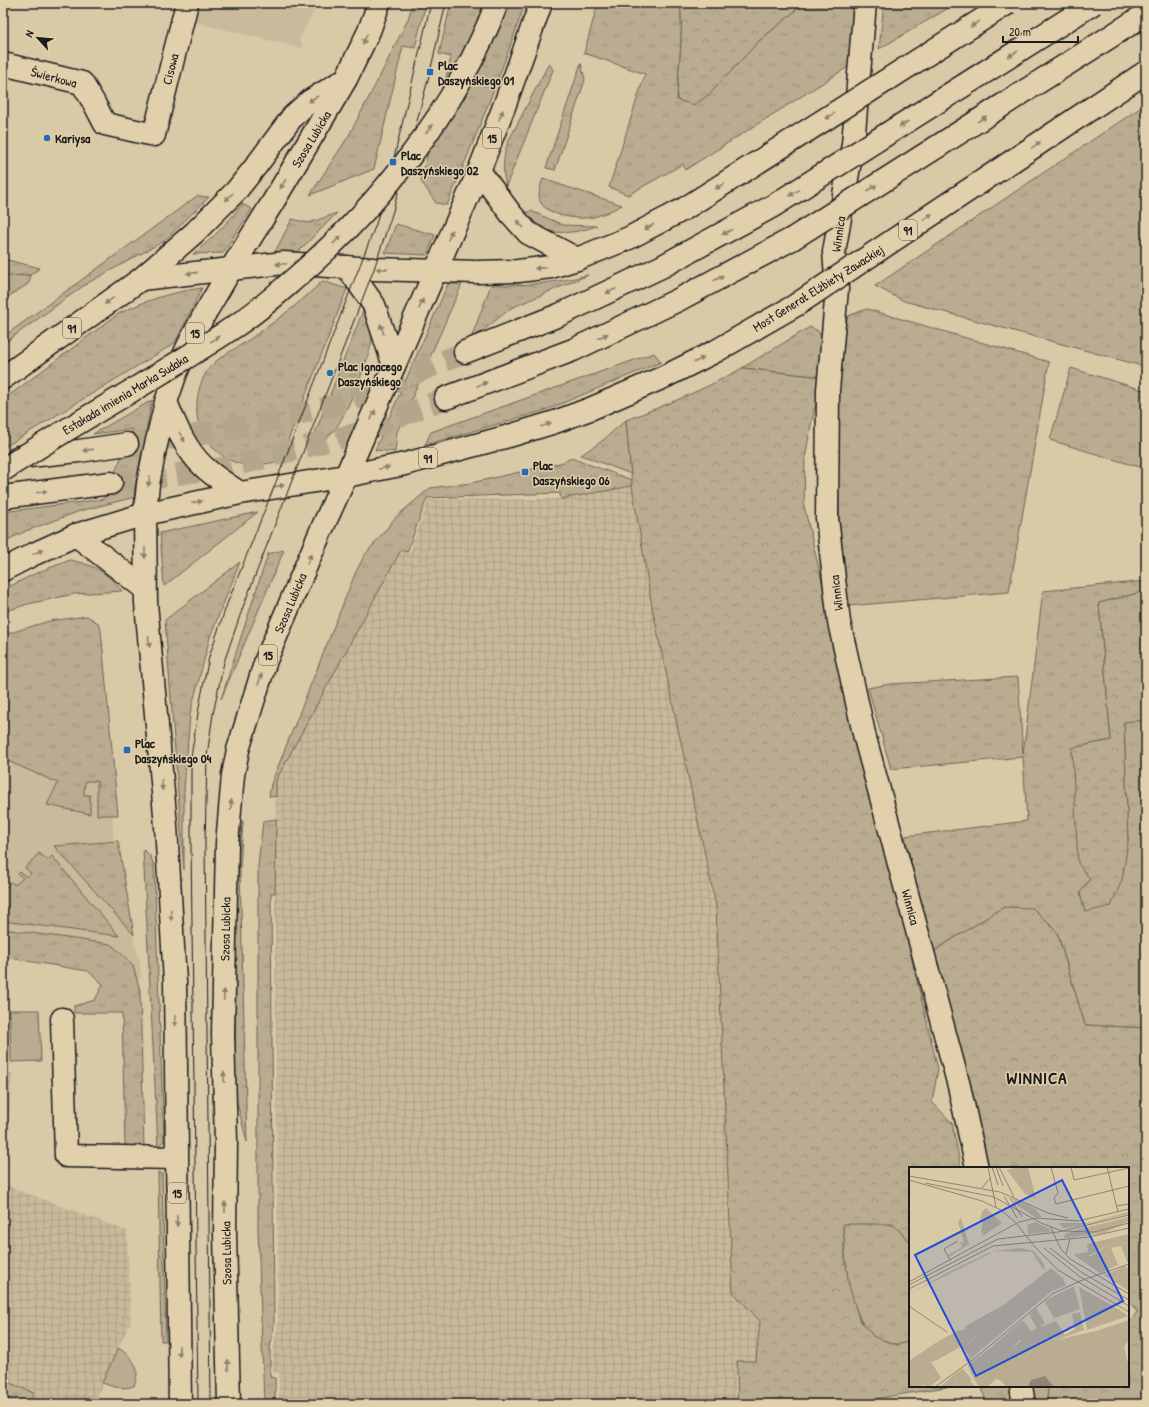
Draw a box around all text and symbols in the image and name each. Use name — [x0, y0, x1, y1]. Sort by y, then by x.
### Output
north arrow — [18, 18, 58, 58]
scale bar — [1003, 18, 1078, 44]
one-way arrow — [970, 20, 980, 28]
text: 20 m — [1009, 23, 1031, 40]
text: N — [22, 28, 37, 39]
one-way arrow — [362, 34, 368, 45]
one-way arrow — [1008, 50, 1019, 58]
street label: Cisowa — [157, 52, 183, 86]
place label: Plac Daszyńskiego 01 — [438, 56, 515, 90]
street label: Świerkowa — [29, 62, 79, 92]
marker: Plac Daszyńskiego 01 — [425, 67, 435, 77]
one-way arrow — [308, 95, 318, 103]
street label: Szosa Lubicka — [287, 107, 335, 171]
one-way arrow — [498, 109, 504, 121]
one-way arrow — [825, 112, 835, 120]
one-way arrow — [977, 115, 987, 123]
one-way arrow — [899, 120, 909, 128]
one-way arrow — [425, 124, 433, 134]
road number: 15 — [483, 128, 501, 148]
place label: Kariysa — [55, 129, 91, 148]
marker: Kariysa — [42, 133, 52, 143]
one-way arrow — [1031, 141, 1041, 149]
place label: Plac Daszyńskiego 02 — [401, 146, 480, 180]
marker: Plac Daszyńskiego 02 — [388, 157, 398, 167]
one-way arrow — [280, 178, 287, 190]
one-way arrow — [714, 182, 726, 189]
one-way arrow — [866, 185, 878, 192]
one-way arrow — [788, 190, 800, 197]
one-way arrow — [224, 192, 234, 202]
one-way arrow — [923, 213, 933, 221]
street label: Winnica — [827, 215, 849, 253]
one-way arrow — [515, 219, 525, 229]
road number: 91 — [899, 220, 917, 240]
one-way arrow — [644, 224, 655, 231]
one-way arrow — [448, 228, 454, 240]
one-way arrow — [721, 228, 733, 235]
one-way arrow — [333, 236, 342, 245]
street label: Most Generał Elżbiety Zawackiej — [749, 240, 887, 336]
one-way arrow — [274, 261, 287, 267]
one-way arrow — [534, 265, 546, 271]
one-way arrow — [375, 266, 388, 272]
one-way arrow — [186, 270, 198, 276]
one-way arrow — [713, 275, 725, 282]
one-way arrow — [604, 288, 616, 294]
one-way arrow — [104, 297, 114, 305]
one-way arrow — [418, 299, 424, 310]
road number: 91 — [63, 318, 81, 338]
road number: 15 — [186, 323, 204, 343]
one-way arrow — [379, 323, 385, 335]
one-way arrow — [597, 333, 608, 339]
one-way arrow — [210, 335, 220, 343]
street label: Estakada imienia Marka Sudaka — [59, 349, 191, 439]
place label: Plac Ignacego Daszyńskiego — [338, 357, 403, 391]
one-way arrow — [693, 357, 705, 363]
marker: Plac Ignacego Daszyńskiego — [325, 368, 335, 378]
one-way arrow — [476, 381, 488, 387]
one-way arrow — [370, 409, 376, 421]
one-way arrow — [541, 422, 553, 428]
one-way arrow — [179, 431, 186, 443]
one-way arrow — [82, 447, 94, 453]
road number: 91 — [419, 448, 437, 468]
place label: Plac Daszyńskiego 06 — [533, 456, 611, 490]
one-way arrow — [378, 465, 391, 471]
marker: Plac Daszyńskiego 06 — [520, 467, 530, 477]
one-way arrow — [146, 475, 152, 487]
one-way arrow — [273, 483, 285, 489]
one-way arrow — [36, 489, 48, 495]
one-way arrow — [190, 499, 203, 505]
one-way arrow — [142, 547, 148, 560]
one-way arrow — [32, 549, 43, 555]
one-way arrow — [306, 552, 312, 564]
street label: Szosa Lubicka — [269, 570, 311, 636]
street label: Winnica — [825, 574, 847, 612]
one-way arrow — [146, 636, 153, 648]
road number: 15 — [259, 645, 277, 665]
one-way arrow — [257, 673, 263, 685]
place label: Plac Daszyńskiego 04 — [135, 734, 212, 768]
marker: Plac Daszyńskiego 04 — [122, 745, 132, 755]
one-way arrow — [159, 779, 166, 791]
one-way arrow — [227, 799, 234, 812]
street label: Winnica — [898, 887, 924, 927]
street label: Szosa Lubicka — [215, 897, 235, 961]
one-way arrow — [168, 909, 174, 922]
one-way arrow — [220, 989, 227, 1001]
one-way arrow — [172, 1015, 178, 1028]
district label: WINNICA — [1006, 1066, 1068, 1089]
one-way arrow — [221, 1070, 227, 1083]
inset map — [909, 1167, 1129, 1387]
road number: 15 — [168, 1183, 186, 1203]
one-way arrow — [222, 1200, 228, 1213]
one-way arrow — [174, 1215, 180, 1228]
street label: Szosa Lubicka — [216, 1221, 236, 1285]
one-way arrow — [176, 1345, 182, 1358]
one-way arrow — [225, 1358, 231, 1371]

